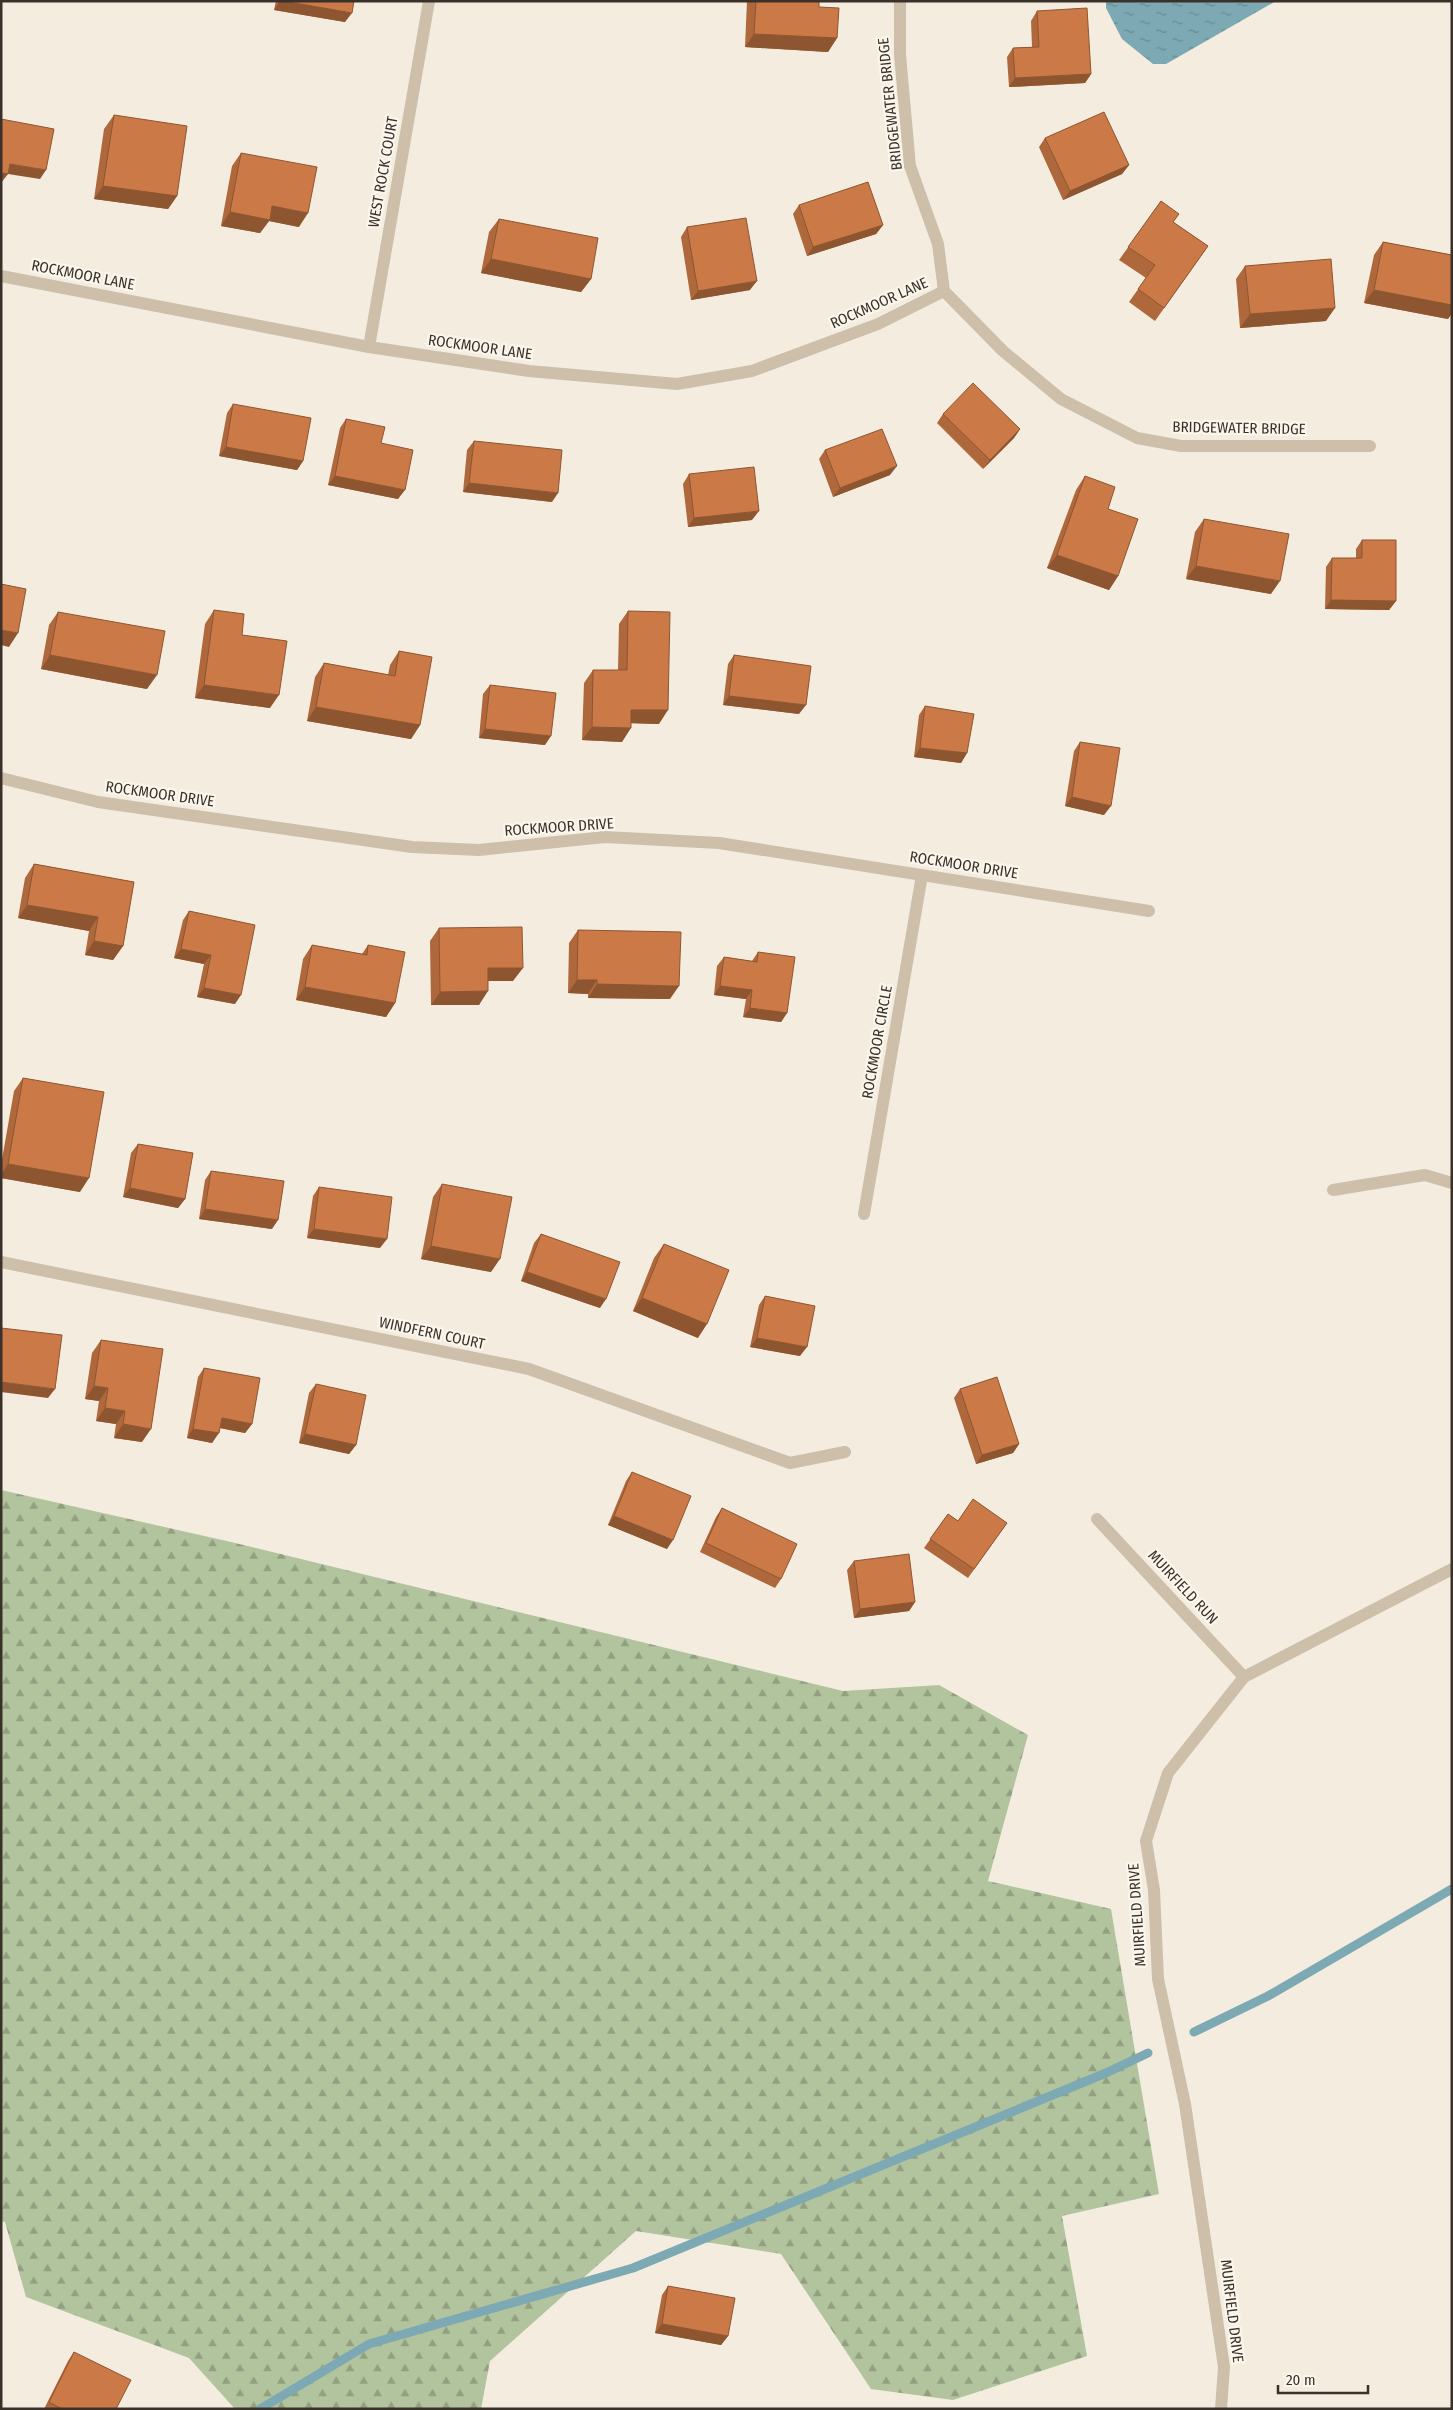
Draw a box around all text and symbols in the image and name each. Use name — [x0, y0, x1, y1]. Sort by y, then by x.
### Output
street label: BRIDGEWATER BRIDGE — [874, 37, 906, 171]
street label: WEST ROCK COURT — [364, 115, 402, 229]
street label: ROCKMOOR LANE — [30, 256, 136, 294]
street label: ROCKMOOR LANE — [827, 273, 931, 333]
street label: ROCKMOOR LANE — [427, 331, 533, 363]
street label: BRIDGEWATER BRIDGE — [1172, 418, 1306, 438]
street label: ROCKMOOR DRIVE — [104, 777, 216, 811]
street label: ROCKMOOR DRIVE — [504, 814, 614, 840]
street label: ROCKMOOR DRIVE — [908, 848, 1020, 882]
street label: ROCKMOOR CIRCLE — [858, 984, 896, 1100]
street label: WINDFERN COURT — [377, 1313, 487, 1353]
street label: MUIRFIELD RUN — [1144, 1546, 1222, 1628]
street label: MUIRFIELD DRIVE — [1124, 1863, 1150, 1967]
street label: MUIRFIELD DRIVE — [1217, 2259, 1247, 2363]
scale bar — [1278, 2362, 1368, 2394]
text: 20 m — [1286, 2371, 1316, 2389]

